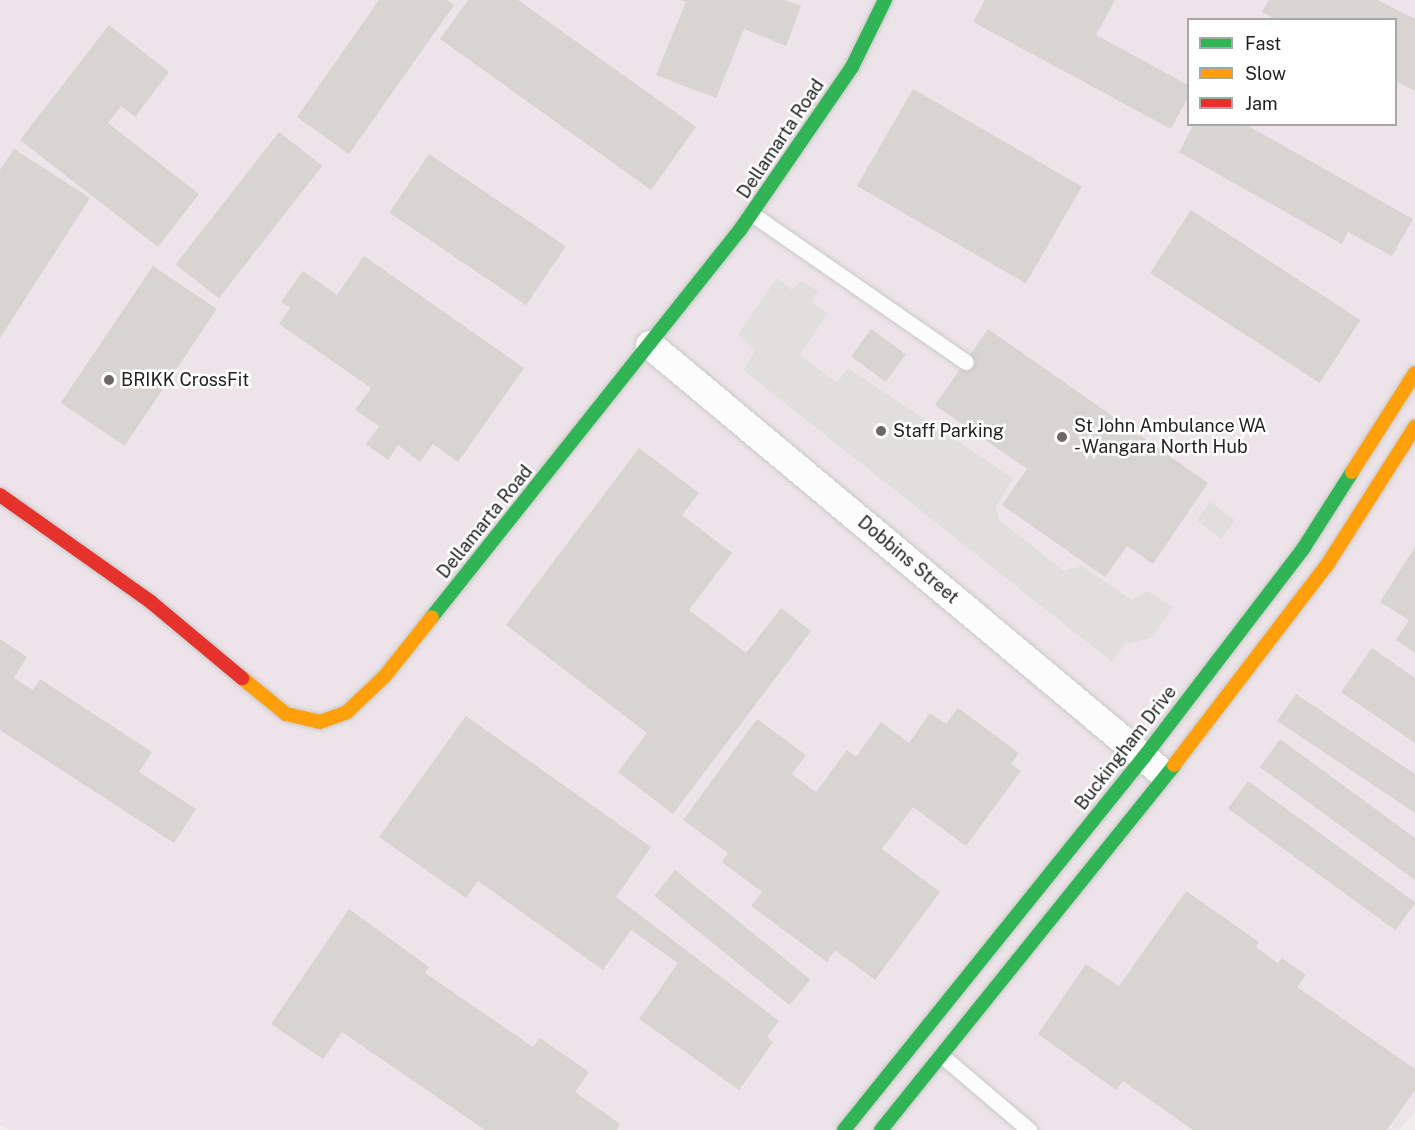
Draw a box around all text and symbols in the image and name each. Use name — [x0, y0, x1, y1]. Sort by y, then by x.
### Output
legend — [1187, 18, 1397, 126]
text: Fast — [1245, 33, 1281, 54]
text: Slow — [1245, 63, 1286, 84]
street label: Dellamarta Road — [733, 75, 829, 203]
text: Jam — [1245, 93, 1278, 114]
place label: BRIKK CrossFit — [121, 369, 249, 391]
marker: BRIKK CrossFit — [102, 373, 116, 387]
place label: St John Ambulance WA - Wangara North Hub — [1074, 416, 1267, 458]
place label: Staff Parking — [893, 420, 1004, 442]
marker: Staff Parking — [874, 424, 888, 438]
marker: St John Ambulance WA - Wangara North Hub — [1055, 430, 1069, 444]
street label: Dellamarta Road — [433, 461, 537, 583]
street label: Dobbins Street — [853, 512, 963, 608]
street label: Buckingham Drive — [1071, 682, 1181, 814]

